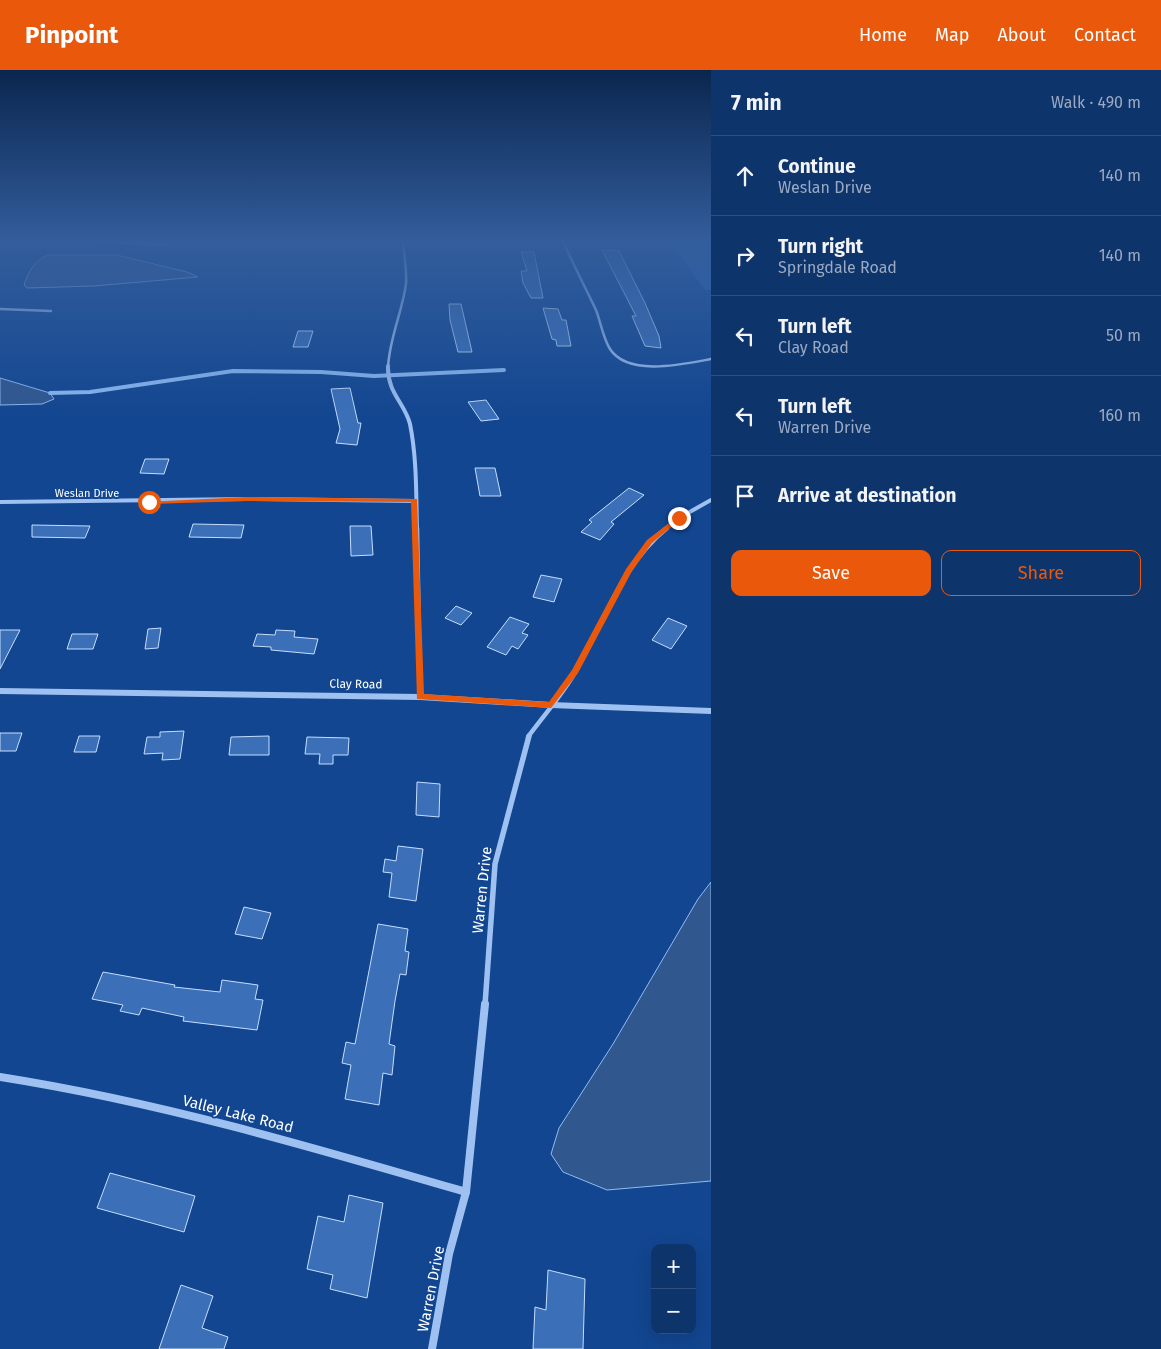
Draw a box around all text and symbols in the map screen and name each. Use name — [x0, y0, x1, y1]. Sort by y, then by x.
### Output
text: Pinpoint — [25, 21, 118, 49]
text: Home — [859, 24, 907, 46]
text: Map — [935, 24, 969, 46]
text: About — [997, 24, 1046, 46]
text: Contact — [1074, 24, 1136, 46]
text: 7 min — [731, 90, 782, 116]
text: Walk · 490 m — [1051, 93, 1141, 112]
text: Continue — [778, 155, 856, 178]
icon: ahead — [731, 162, 759, 190]
text: 140 m — [1099, 166, 1141, 185]
text: Weslan Drive — [778, 178, 872, 197]
text: Turn right — [778, 235, 863, 258]
icon: right — [731, 242, 759, 270]
text: 140 m — [1099, 246, 1141, 265]
text: Springdale Road — [778, 258, 897, 277]
text: Turn left — [778, 315, 852, 338]
icon: left — [731, 322, 759, 350]
text: 50 m — [1106, 326, 1141, 345]
text: Clay Road — [778, 338, 849, 357]
text: Turn left — [778, 395, 852, 418]
icon: left — [731, 402, 759, 430]
text: 160 m — [1099, 406, 1141, 425]
text: Warren Drive — [778, 418, 871, 437]
icon: arrive — [731, 482, 759, 510]
text: Arrive at destination — [778, 484, 957, 507]
street label: Weslan Drive — [55, 487, 119, 500]
route start — [138, 491, 161, 514]
route end — [668, 507, 691, 530]
button: Save — [731, 550, 931, 596]
button: Share — [941, 550, 1141, 596]
street label: Clay Road — [329, 677, 383, 691]
street label: Warren Drive — [468, 846, 496, 934]
street label: Valley Lake Road — [181, 1092, 295, 1136]
street label: Warren Drive — [414, 1244, 448, 1334]
map controls — [651, 1244, 696, 1334]
button: + — [651, 1244, 696, 1289]
button: − — [651, 1289, 696, 1334]

